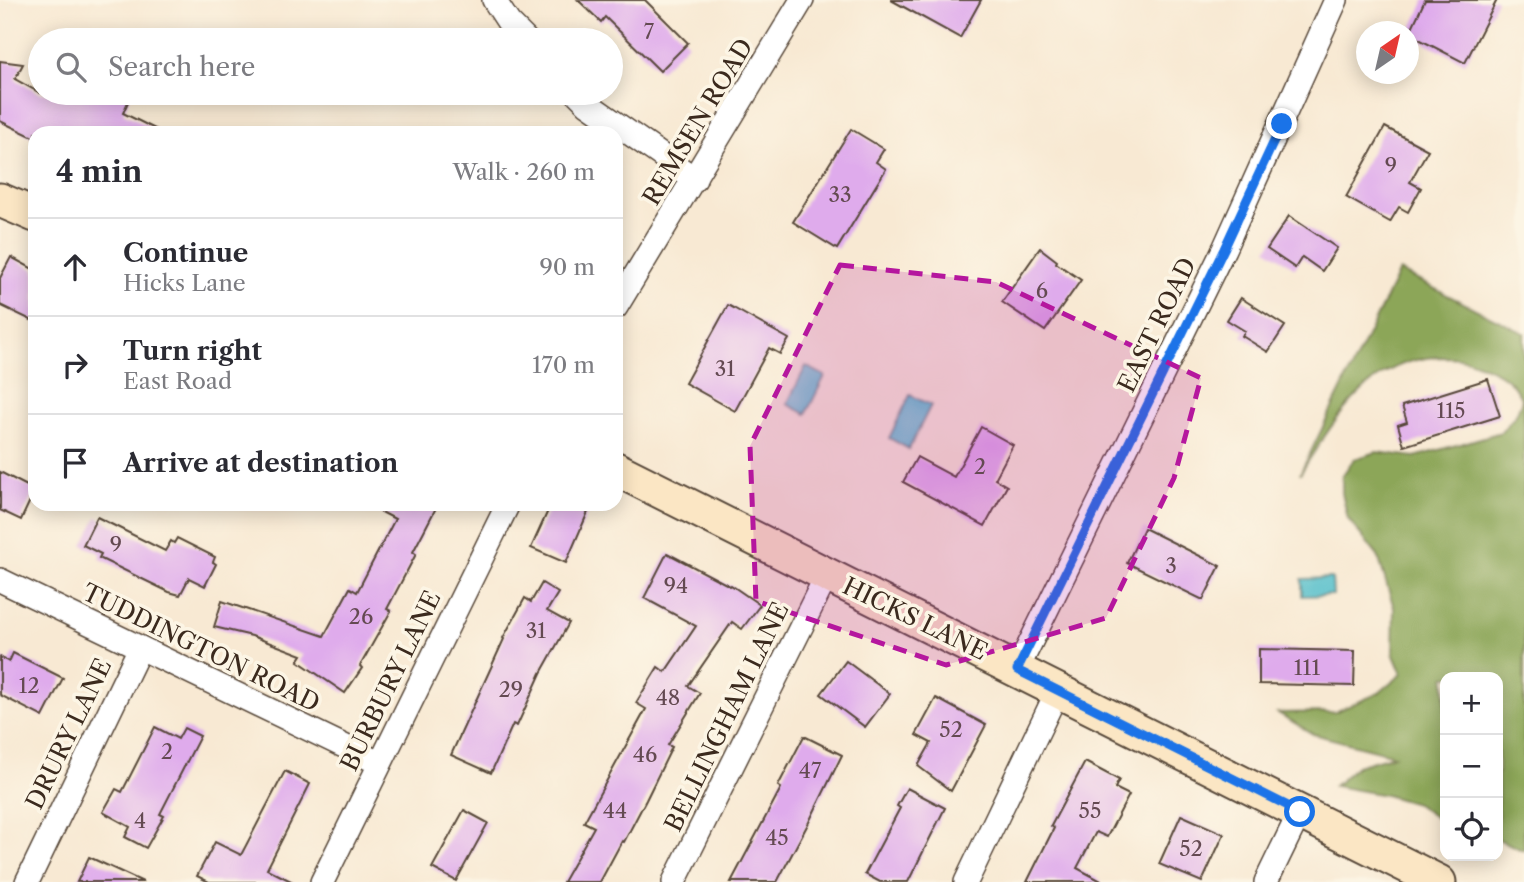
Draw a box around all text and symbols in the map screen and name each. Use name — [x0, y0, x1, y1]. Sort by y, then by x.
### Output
house number: 7 — [644, 19, 655, 44]
north arrow — [1356, 21, 1419, 84]
search box — [28, 28, 623, 105]
street label: REMSEN ROAD — [636, 33, 759, 210]
icon: search — [52, 48, 90, 86]
text: Search here — [108, 51, 255, 83]
route end — [1266, 108, 1297, 139]
text: 4 min — [56, 153, 142, 190]
house number: 9 — [1385, 153, 1397, 178]
text: Walk · 260 m — [453, 158, 595, 186]
house number: 33 — [828, 182, 852, 207]
text: Continue — [123, 237, 248, 269]
icon: ahead — [56, 248, 94, 286]
text: 90 m — [539, 253, 595, 281]
street label: EAST ROAD — [1111, 253, 1202, 397]
text: Hicks Lane — [123, 269, 246, 297]
house number: 6 — [1036, 278, 1048, 303]
text: Turn right — [123, 335, 262, 367]
icon: right — [56, 346, 94, 384]
text: 170 m — [532, 351, 595, 379]
house number: 31 — [715, 356, 735, 381]
text: East Road — [123, 367, 232, 395]
house number: 115 — [1436, 398, 1466, 423]
icon: arrive — [56, 444, 94, 482]
text: Arrive at destination — [123, 447, 398, 479]
house number: 2 — [974, 454, 986, 479]
house number: 9 — [110, 532, 122, 557]
house number: 3 — [1165, 553, 1177, 578]
street label: HICKS LANE — [838, 571, 992, 666]
house number: 94 — [664, 573, 688, 598]
street label: TUDDINGTON ROAD — [78, 577, 325, 718]
street label: BURBURY LANE — [334, 586, 447, 776]
street label: BELLINGHAM LANE — [658, 597, 795, 836]
house number: 26 — [349, 604, 373, 629]
house number: 31 — [526, 618, 546, 643]
street label: DRURY LANE — [20, 654, 118, 814]
house number: 111 — [1294, 655, 1320, 680]
map controls — [1440, 672, 1503, 861]
button: + — [1440, 672, 1503, 735]
house number: 12 — [19, 673, 39, 698]
house number: 29 — [499, 677, 523, 702]
house number: 48 — [656, 685, 680, 710]
house number: 52 — [939, 717, 963, 742]
button: − — [1440, 735, 1503, 798]
house number: 2 — [161, 739, 173, 764]
house number: 46 — [633, 742, 657, 767]
house number: 47 — [799, 758, 822, 783]
route start — [1284, 796, 1315, 827]
house number: 44 — [603, 798, 627, 823]
house number: 55 — [1079, 798, 1101, 823]
button: locate — [1440, 798, 1503, 861]
house number: 4 — [134, 808, 146, 833]
house number: 45 — [765, 825, 789, 850]
house number: 52 — [1179, 836, 1203, 861]

